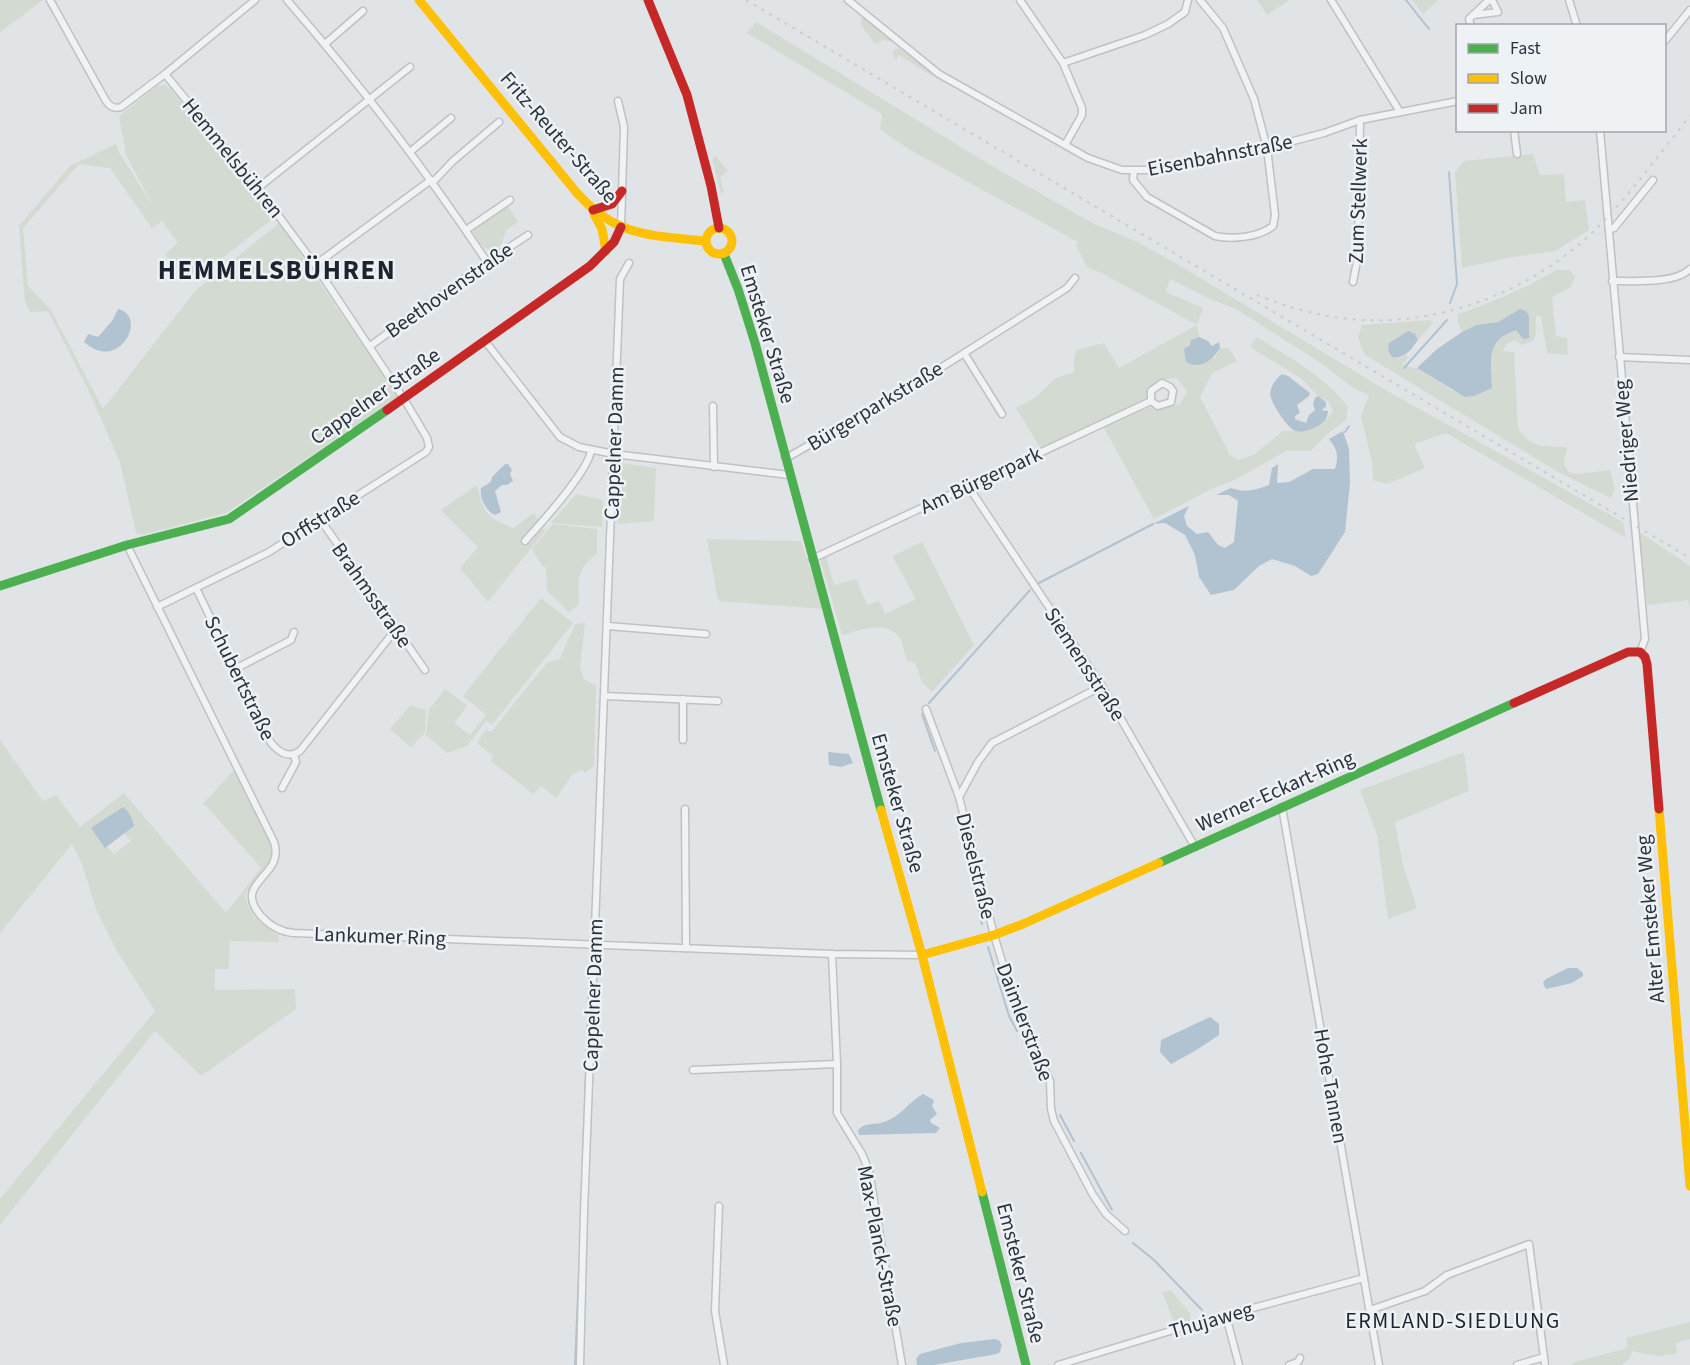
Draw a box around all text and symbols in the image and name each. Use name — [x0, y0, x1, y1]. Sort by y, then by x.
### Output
legend — [1456, 24, 1666, 132]
text: Fast — [1510, 36, 1541, 61]
street label: Fritz-Reuter-Straße — [493, 64, 625, 210]
text: Slow — [1510, 66, 1547, 91]
street label: Hemmelsbühren — [175, 91, 291, 225]
text: Jam — [1510, 96, 1543, 121]
street label: Eisenbahnstraße — [1145, 126, 1295, 184]
street label: Zum Stellwerk — [1341, 137, 1375, 264]
street label: Beethovenstraße — [379, 235, 519, 345]
district label: HEMMELSBÜHREN — [158, 251, 396, 290]
street label: Emsteker Straße — [733, 261, 803, 407]
street label: Cappelner Straße — [304, 340, 446, 452]
street label: Bürgerparkstraße — [801, 354, 949, 458]
street label: Cappelner Damm — [596, 366, 632, 520]
street label: Niedriger Weg — [1606, 378, 1646, 503]
street label: Am Bürgerpark — [915, 438, 1047, 521]
street label: Orffstraße — [274, 483, 366, 555]
street label: Brahmsstraße — [325, 536, 419, 654]
street label: Siemensstraße — [1037, 601, 1133, 727]
street label: Schubertstraße — [197, 611, 283, 745]
street label: Emsteker Straße — [864, 730, 932, 876]
street label: Werner-Eckart-Ring — [1191, 743, 1359, 839]
street label: Dieselstraße — [948, 810, 1004, 922]
street label: Alter Emsteker Weg — [1628, 833, 1672, 1004]
street label: Cappelner Damm — [575, 918, 611, 1072]
street label: Lankumer Ring — [313, 919, 447, 953]
street label: Daimlerstraße — [989, 959, 1061, 1085]
street label: Hohe Tannen — [1306, 1026, 1356, 1146]
street label: Max-Planck-Straße — [850, 1163, 910, 1329]
street label: Emsteker Straße — [989, 1200, 1053, 1346]
street label: Thujaweg — [1166, 1294, 1257, 1346]
district label: ERMLAND-SIEDLUNG — [1345, 1305, 1561, 1337]

